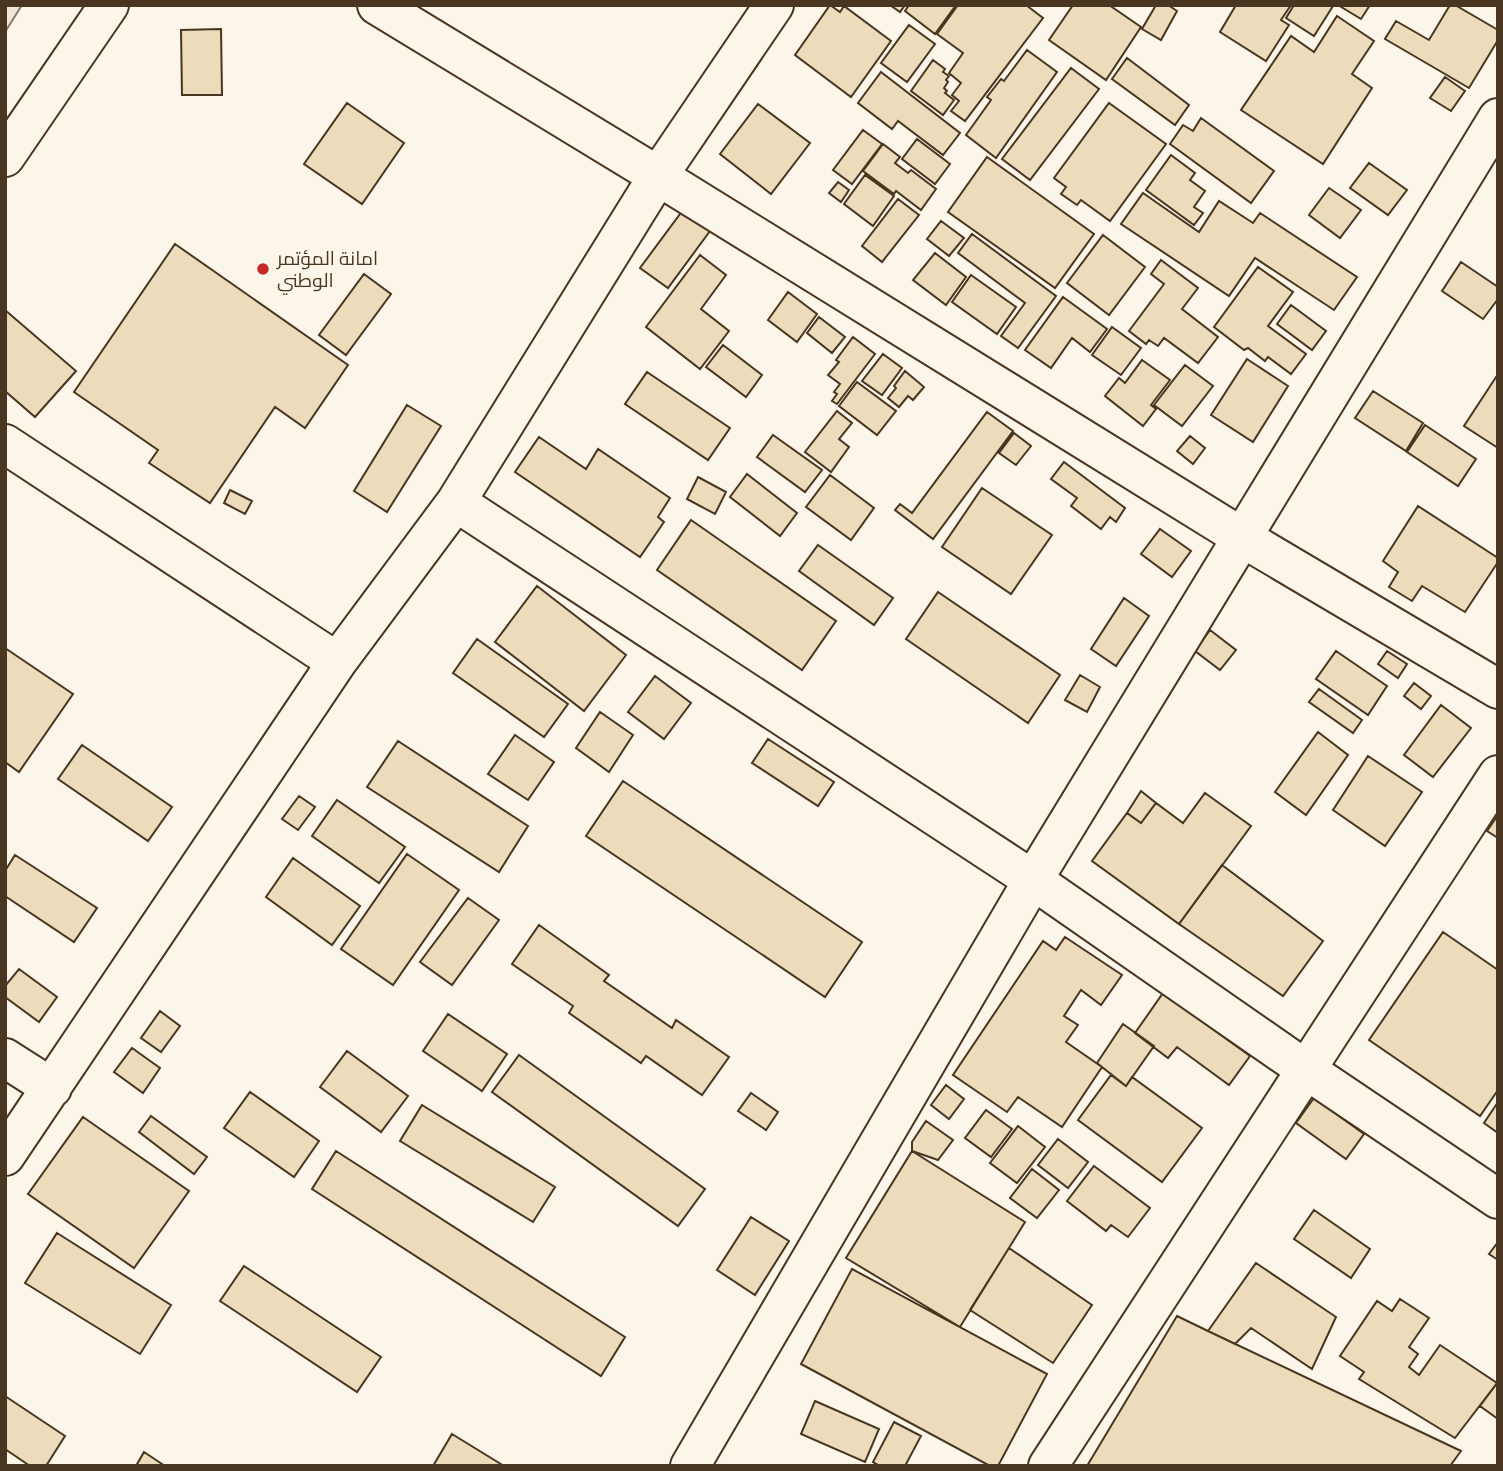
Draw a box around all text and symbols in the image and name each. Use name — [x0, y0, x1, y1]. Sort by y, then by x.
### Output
place label: امانة المؤتمر الوطني — [276, 247, 378, 295]
marker: امانة المؤتمر الوطني — [255, 261, 271, 277]

